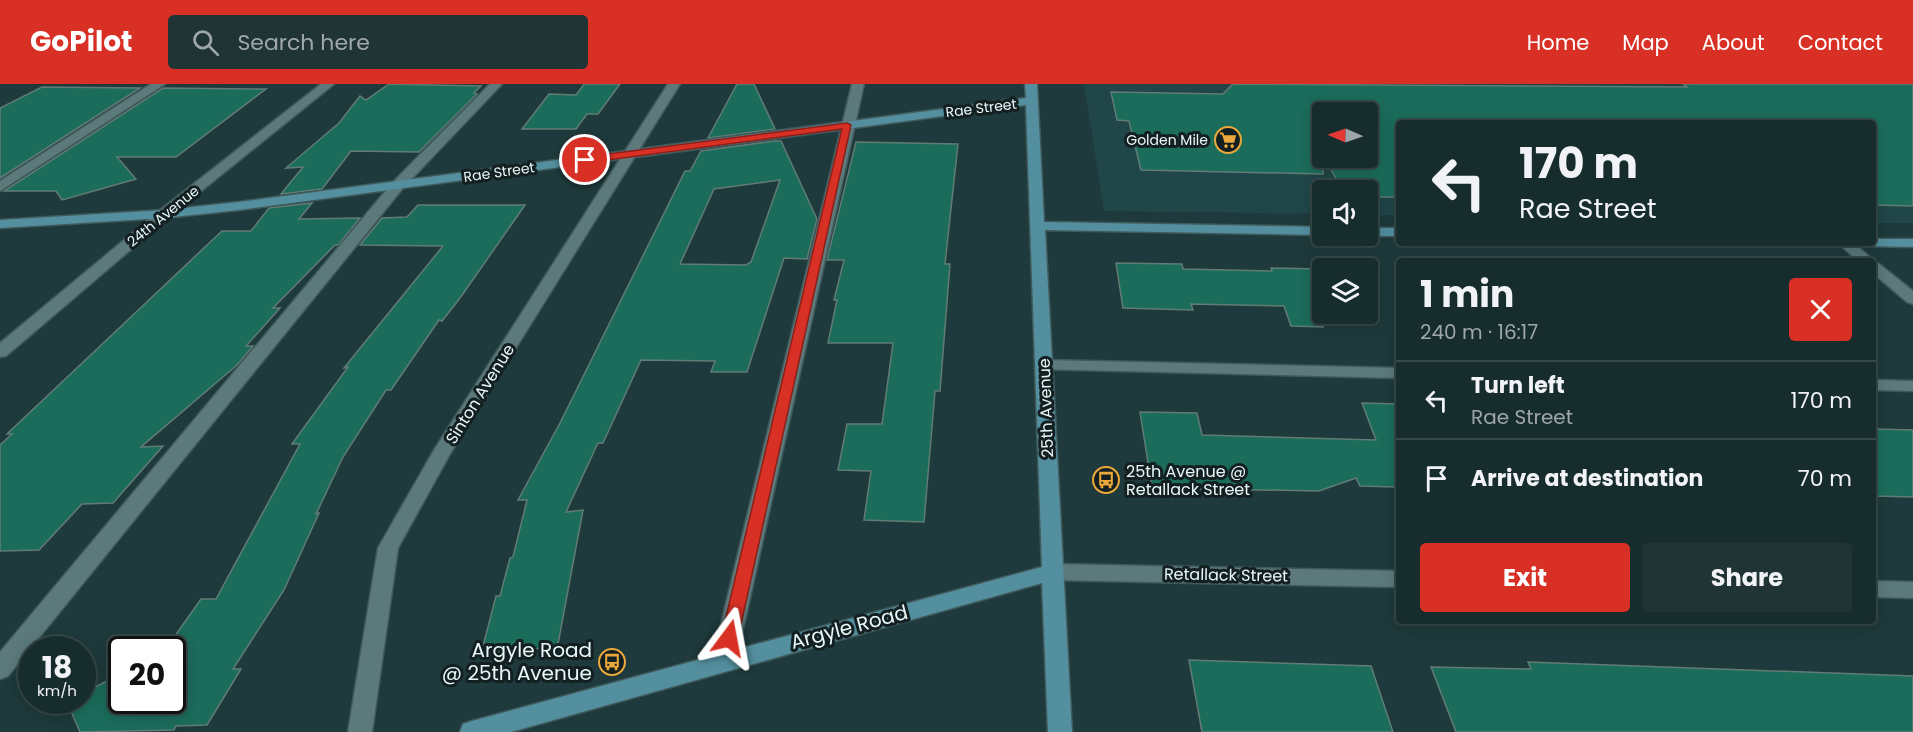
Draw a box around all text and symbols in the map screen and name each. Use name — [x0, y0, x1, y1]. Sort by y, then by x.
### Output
search box — [168, 15, 588, 69]
text: GoPilot — [30, 22, 132, 61]
icon: search — [189, 26, 222, 59]
text: Search here — [237, 27, 370, 58]
text: Home — [1527, 28, 1589, 57]
text: Map — [1622, 28, 1669, 57]
text: About — [1702, 28, 1765, 57]
text: Contact — [1798, 28, 1883, 57]
street label: Rae Street — [944, 94, 1018, 122]
north arrow — [1312, 102, 1378, 168]
map controls — [1312, 102, 1378, 324]
supermarket icon: Golden Mile — [1213, 125, 1243, 155]
place label: Golden Mile — [1126, 130, 1208, 150]
pin — [559, 134, 610, 185]
text: 170 m — [1519, 134, 1638, 193]
icon: arrive — [568, 143, 601, 176]
icon: left — [1420, 144, 1498, 222]
street label: Rae Street — [462, 157, 536, 187]
button: sound — [1312, 180, 1378, 246]
street label: 24th Avenue — [123, 181, 203, 251]
text: Rae Street — [1519, 190, 1657, 227]
button: layers — [1312, 258, 1378, 324]
text: 1 min — [1420, 269, 1514, 320]
button: close — [1789, 278, 1852, 341]
text: 240 m · 16:17 — [1420, 318, 1538, 346]
street label: Sinton Avenue — [440, 339, 520, 449]
street label: 25th Avenue — [1033, 358, 1059, 458]
text: Turn left — [1471, 370, 1565, 401]
icon: left — [1420, 384, 1453, 417]
text: 170 m — [1791, 385, 1852, 416]
text: Rae Street — [1471, 403, 1573, 431]
place label: 25th Avenue @ Retallack Street — [1126, 460, 1250, 501]
icon: arrive — [1420, 462, 1453, 495]
text: Arrive at destination — [1471, 463, 1703, 494]
text: 70 m — [1798, 463, 1852, 494]
bus stop icon: 25th Avenue @ Retallack Street — [1091, 465, 1121, 495]
button: Exit — [1420, 543, 1630, 612]
button: Share — [1642, 543, 1852, 612]
street label: Retallack Street — [1164, 562, 1288, 588]
street label: Argyle Road — [787, 598, 911, 656]
position arrow — [697, 606, 761, 670]
speed limit sign: 20 — [108, 636, 186, 714]
place label: Argyle Road @ 25th Avenue — [442, 636, 592, 687]
text: 18 — [42, 646, 72, 689]
bus stop icon: Argyle Road @ 25th Avenue — [597, 647, 627, 677]
text: km/h — [37, 680, 77, 701]

